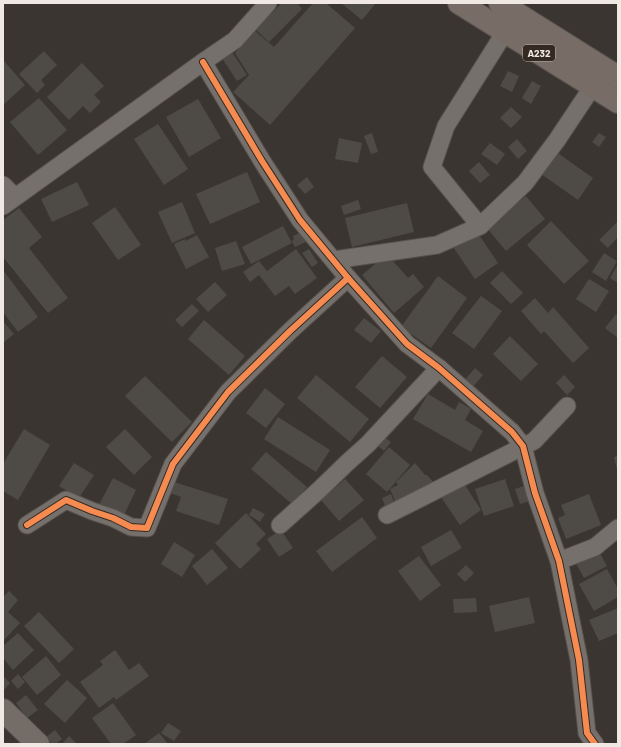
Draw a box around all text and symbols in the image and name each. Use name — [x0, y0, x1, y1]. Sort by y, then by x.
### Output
road number: A232 — [523, 45, 555, 61]

